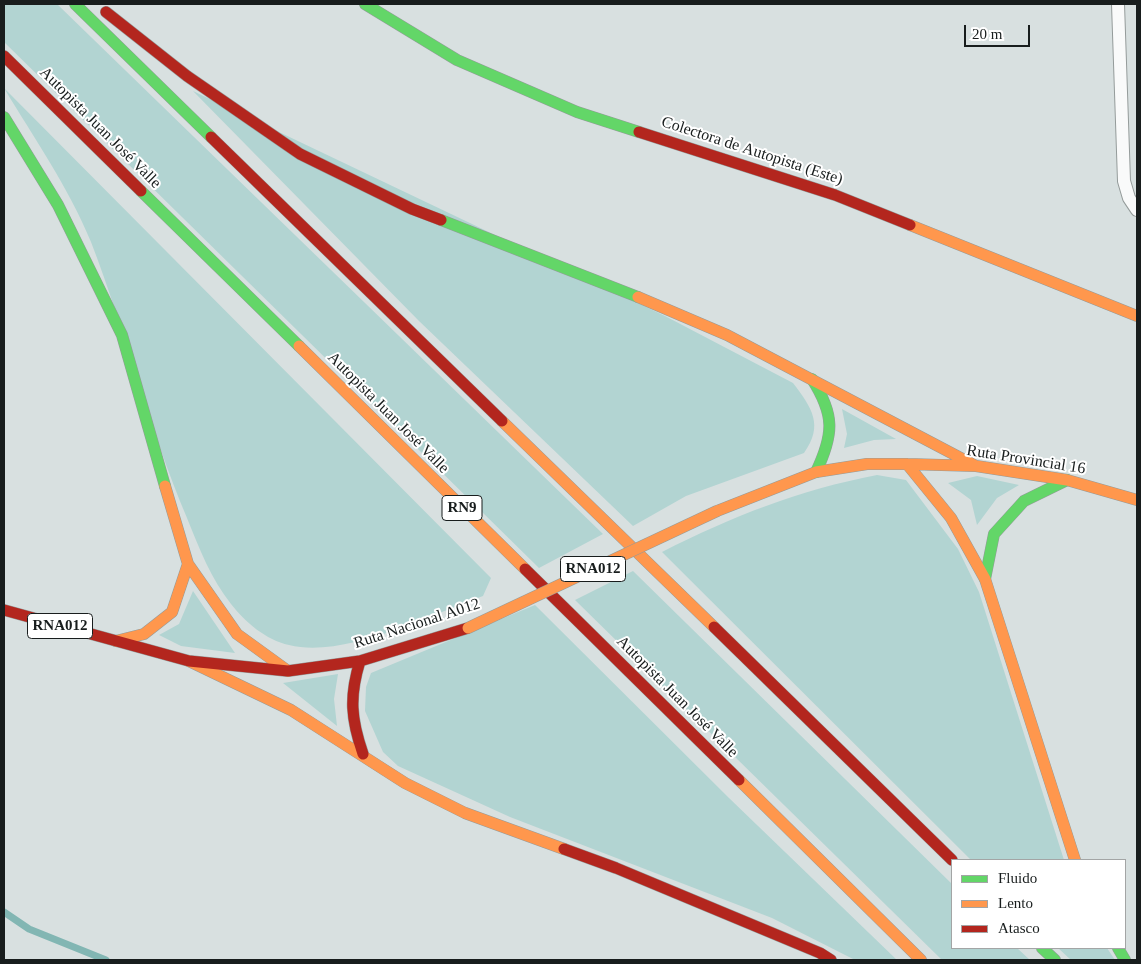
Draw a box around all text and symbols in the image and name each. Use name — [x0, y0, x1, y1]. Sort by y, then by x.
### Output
scale bar — [966, 15, 1032, 47]
text: 20 m — [972, 26, 1002, 42]
street label: Autopista Juan José Valle — [35, 63, 165, 193]
street label: Colectora de Autopista (Este) — [659, 113, 845, 189]
street label: Autopista Juan José Valle — [323, 348, 453, 478]
street label: Ruta Provincial 16 — [965, 441, 1087, 479]
road number: RN9 — [442, 496, 482, 520]
road number: RNA012 — [560, 556, 626, 582]
street label: Ruta Nacional A012 — [351, 595, 483, 653]
road number: RNA012 — [28, 614, 92, 638]
street label: Autopista Juan José Valle — [612, 632, 742, 762]
legend — [951, 859, 1126, 949]
text: Fluido — [998, 870, 1037, 886]
text: Lento — [998, 895, 1033, 911]
text: Atasco — [998, 920, 1040, 936]

